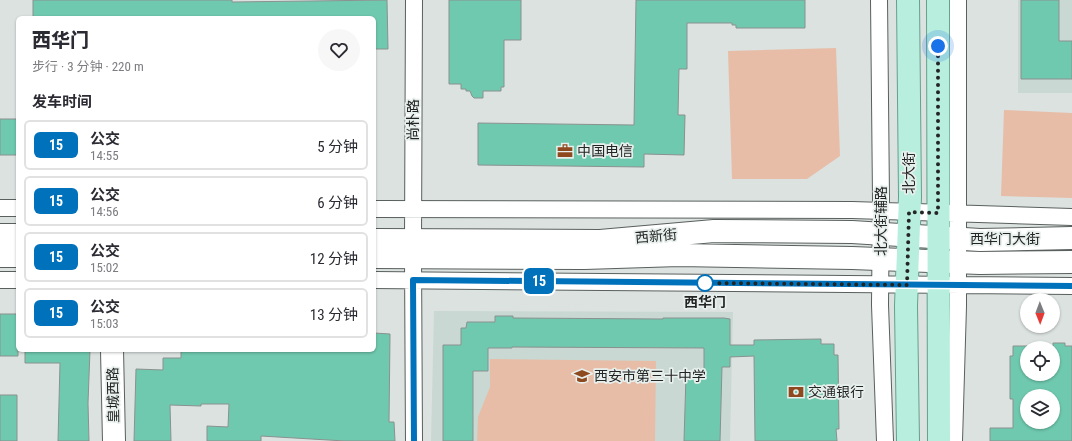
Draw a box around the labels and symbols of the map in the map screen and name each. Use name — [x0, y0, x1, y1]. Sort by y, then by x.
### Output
your location — [928, 36, 948, 56]
street label: 尚朴路 — [405, 99, 421, 141]
office icon: 中国电信 — [556, 142, 574, 160]
place label: 中国电信 — [577, 143, 633, 159]
street label: 北大街 — [901, 152, 917, 194]
street label: 北大街辅路 — [873, 186, 889, 256]
street label: 西新街 — [634, 226, 678, 246]
street label: 西华门大街 — [970, 231, 1040, 247]
line badge: 15 — [521, 268, 557, 294]
marker: 西华门 — [696, 274, 714, 292]
north arrow — [1020, 293, 1060, 333]
place label: 西华门 — [684, 294, 726, 310]
street label: 皇城西路 — [105, 367, 121, 423]
school or university icon: 西安市第三十中学 — [573, 367, 591, 385]
place label: 西安市第三十中学 — [594, 368, 706, 384]
bank icon: 交通银行 — [787, 383, 805, 401]
place label: 交通银行 — [808, 384, 864, 400]

